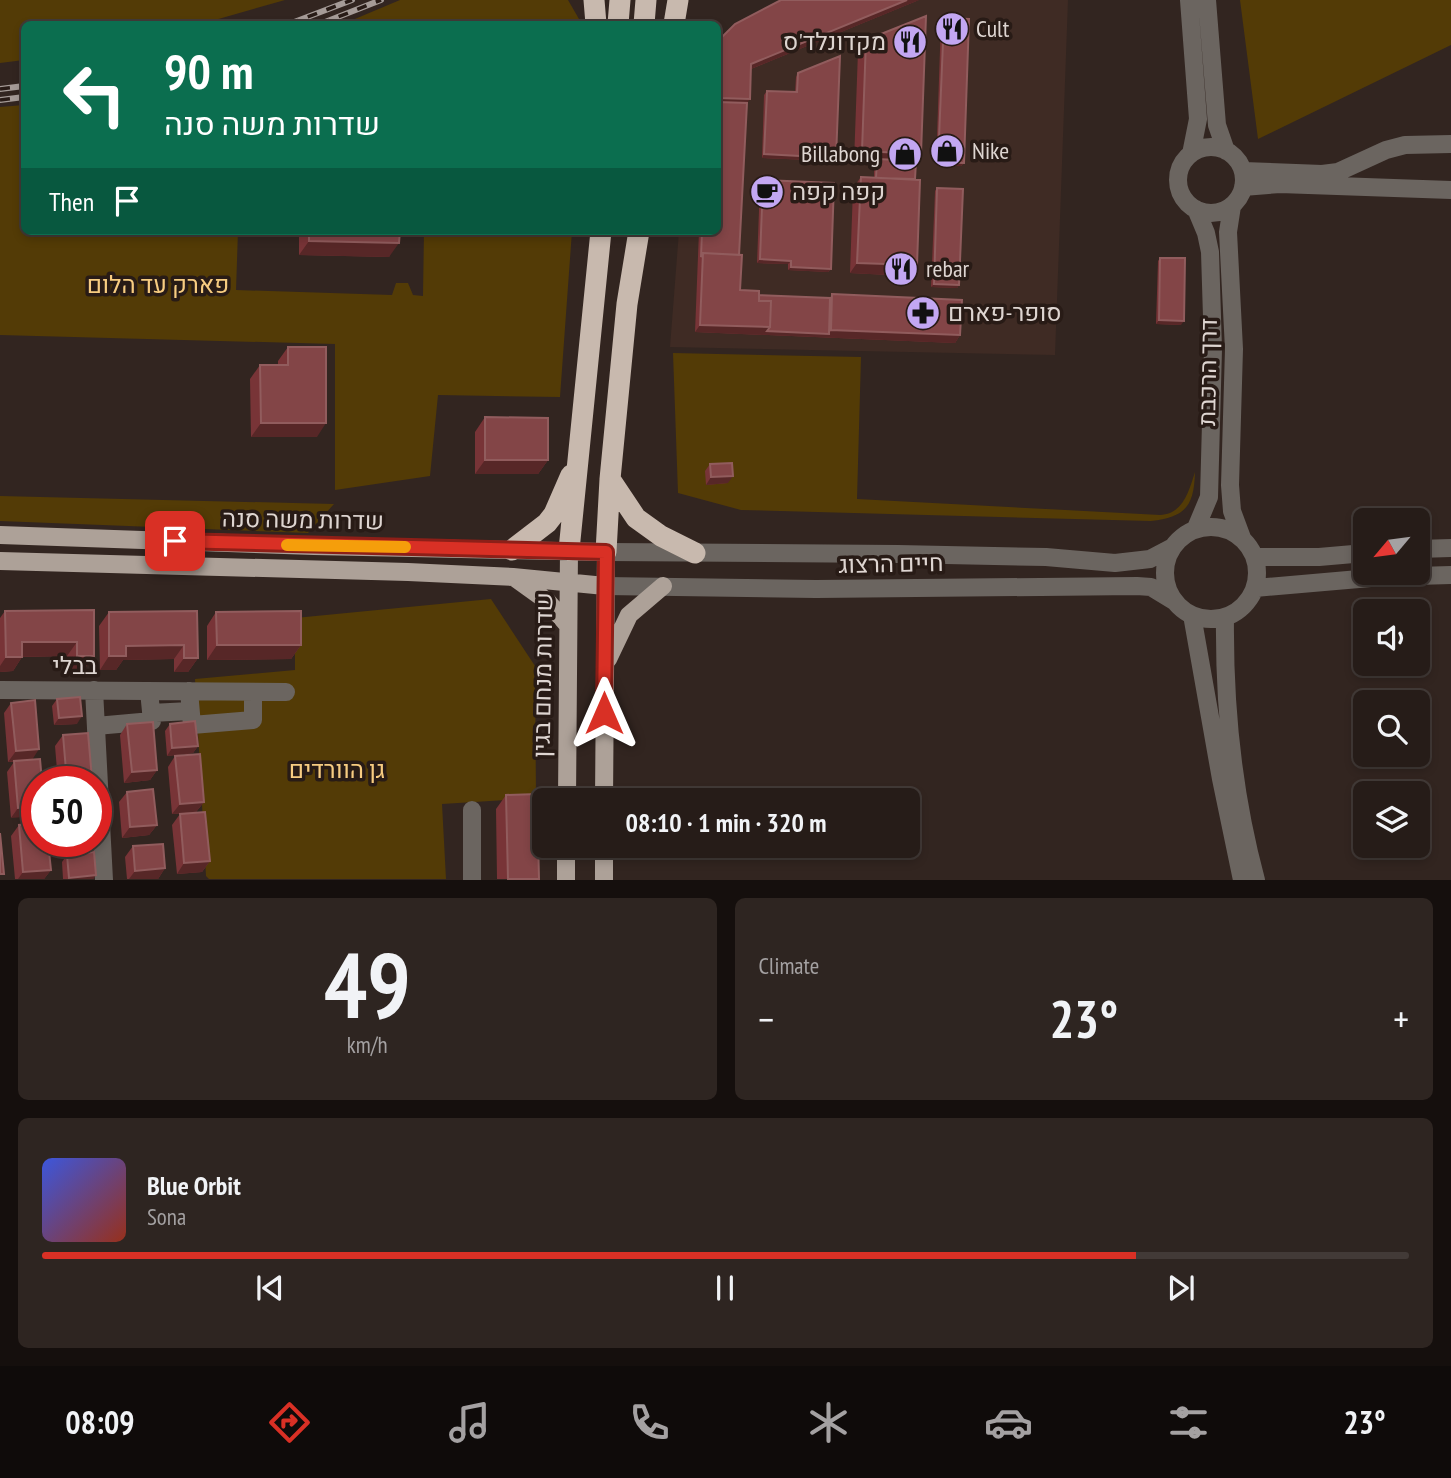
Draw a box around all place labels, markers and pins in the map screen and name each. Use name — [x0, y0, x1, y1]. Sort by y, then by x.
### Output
restaurant icon: Cult — [933, 10, 971, 48]
place label: Cult — [976, 13, 1010, 44]
restaurant icon: מקדונלד'ס — [891, 23, 929, 61]
place label: מקדונלד'ס — [783, 26, 886, 57]
shop icon: Nike — [928, 132, 966, 170]
shop icon: Billabong — [886, 135, 924, 173]
place label: Nike — [972, 135, 1009, 166]
place label: Billabong — [801, 138, 880, 169]
cafe icon: קפה קפה — [748, 173, 786, 211]
place label: קפה קפה — [792, 176, 885, 207]
restaurant icon: rebar — [882, 250, 920, 288]
place label: rebar — [926, 253, 970, 284]
pharmacy icon: סופר-פארם — [904, 294, 942, 332]
place label: סופר-פארם — [948, 297, 1062, 328]
pin — [145, 511, 205, 571]

